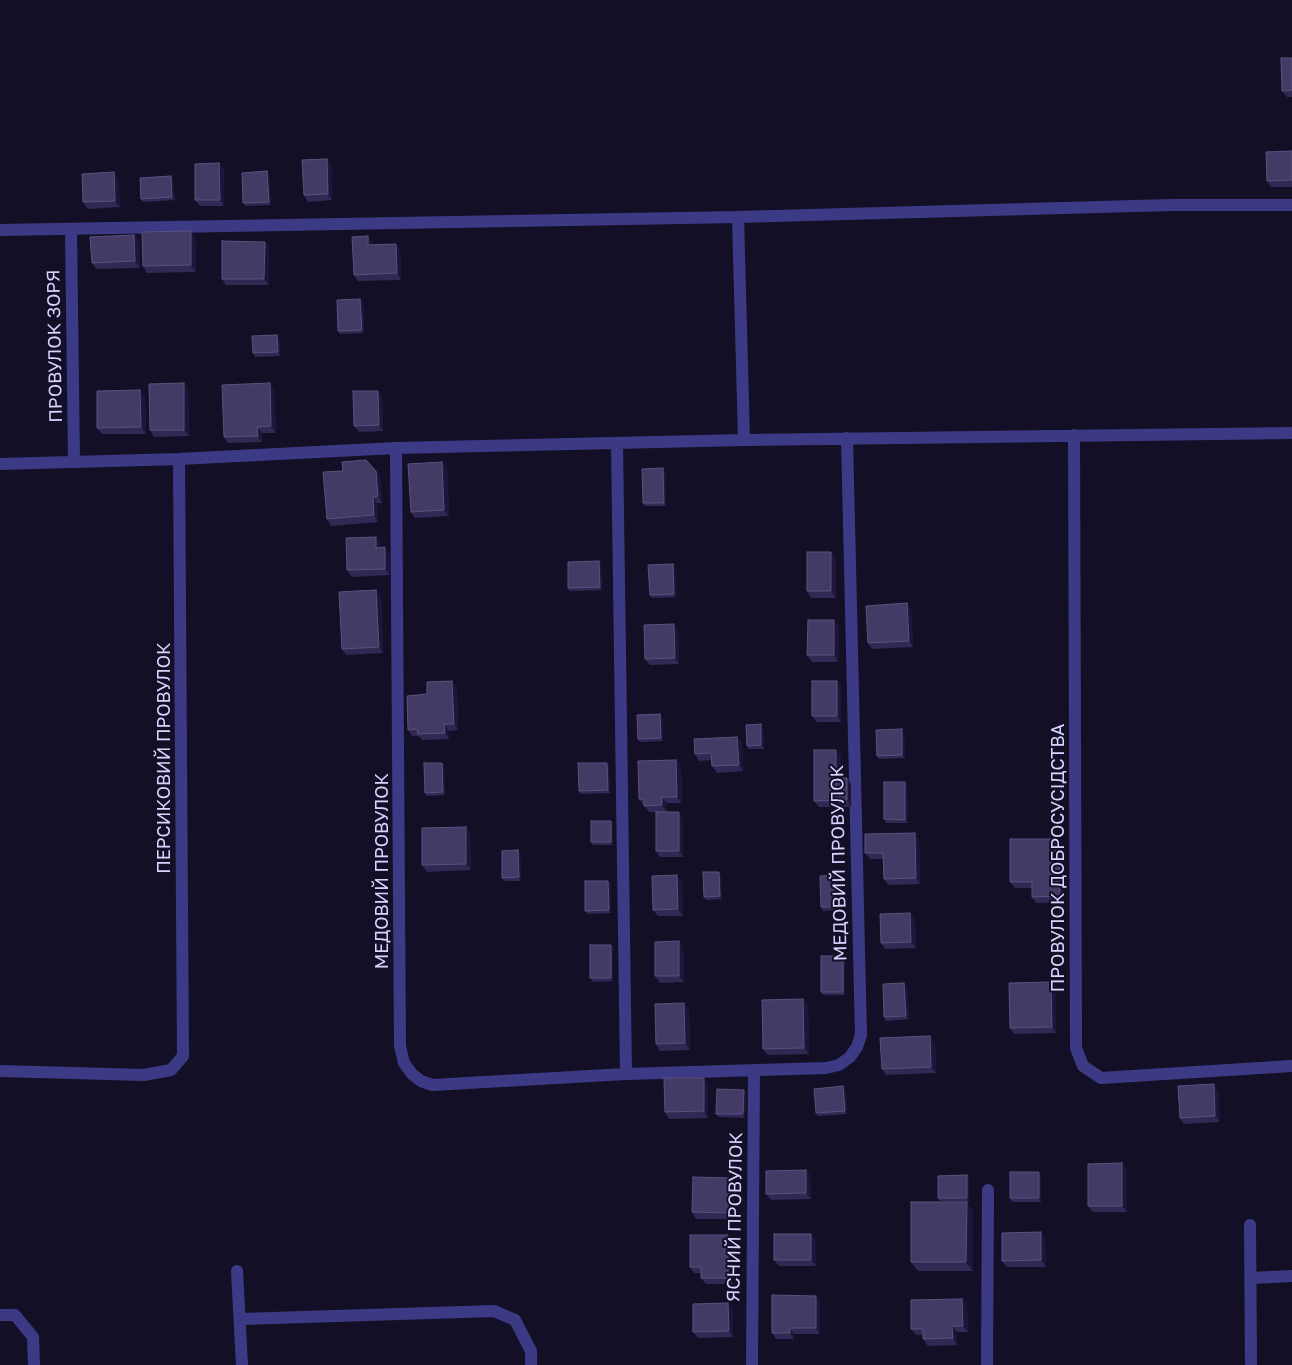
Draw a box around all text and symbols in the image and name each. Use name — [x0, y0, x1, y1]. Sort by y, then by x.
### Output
street label: ПРОВУЛОК ЗОРЯ — [43, 269, 67, 423]
street label: ПЕРСИКОВИЙ ПРОВУЛОК — [153, 642, 175, 874]
street label: ПРОВУЛОК ДОБРОСУСІДСТВА — [1047, 724, 1069, 992]
street label: МЕДОВИЙ ПРОВУЛОК — [826, 765, 852, 961]
street label: МЕДОВИЙ ПРОВУЛОК — [371, 773, 393, 969]
street label: ЯСНИЙ ПРОВУЛОК — [723, 1132, 747, 1302]

